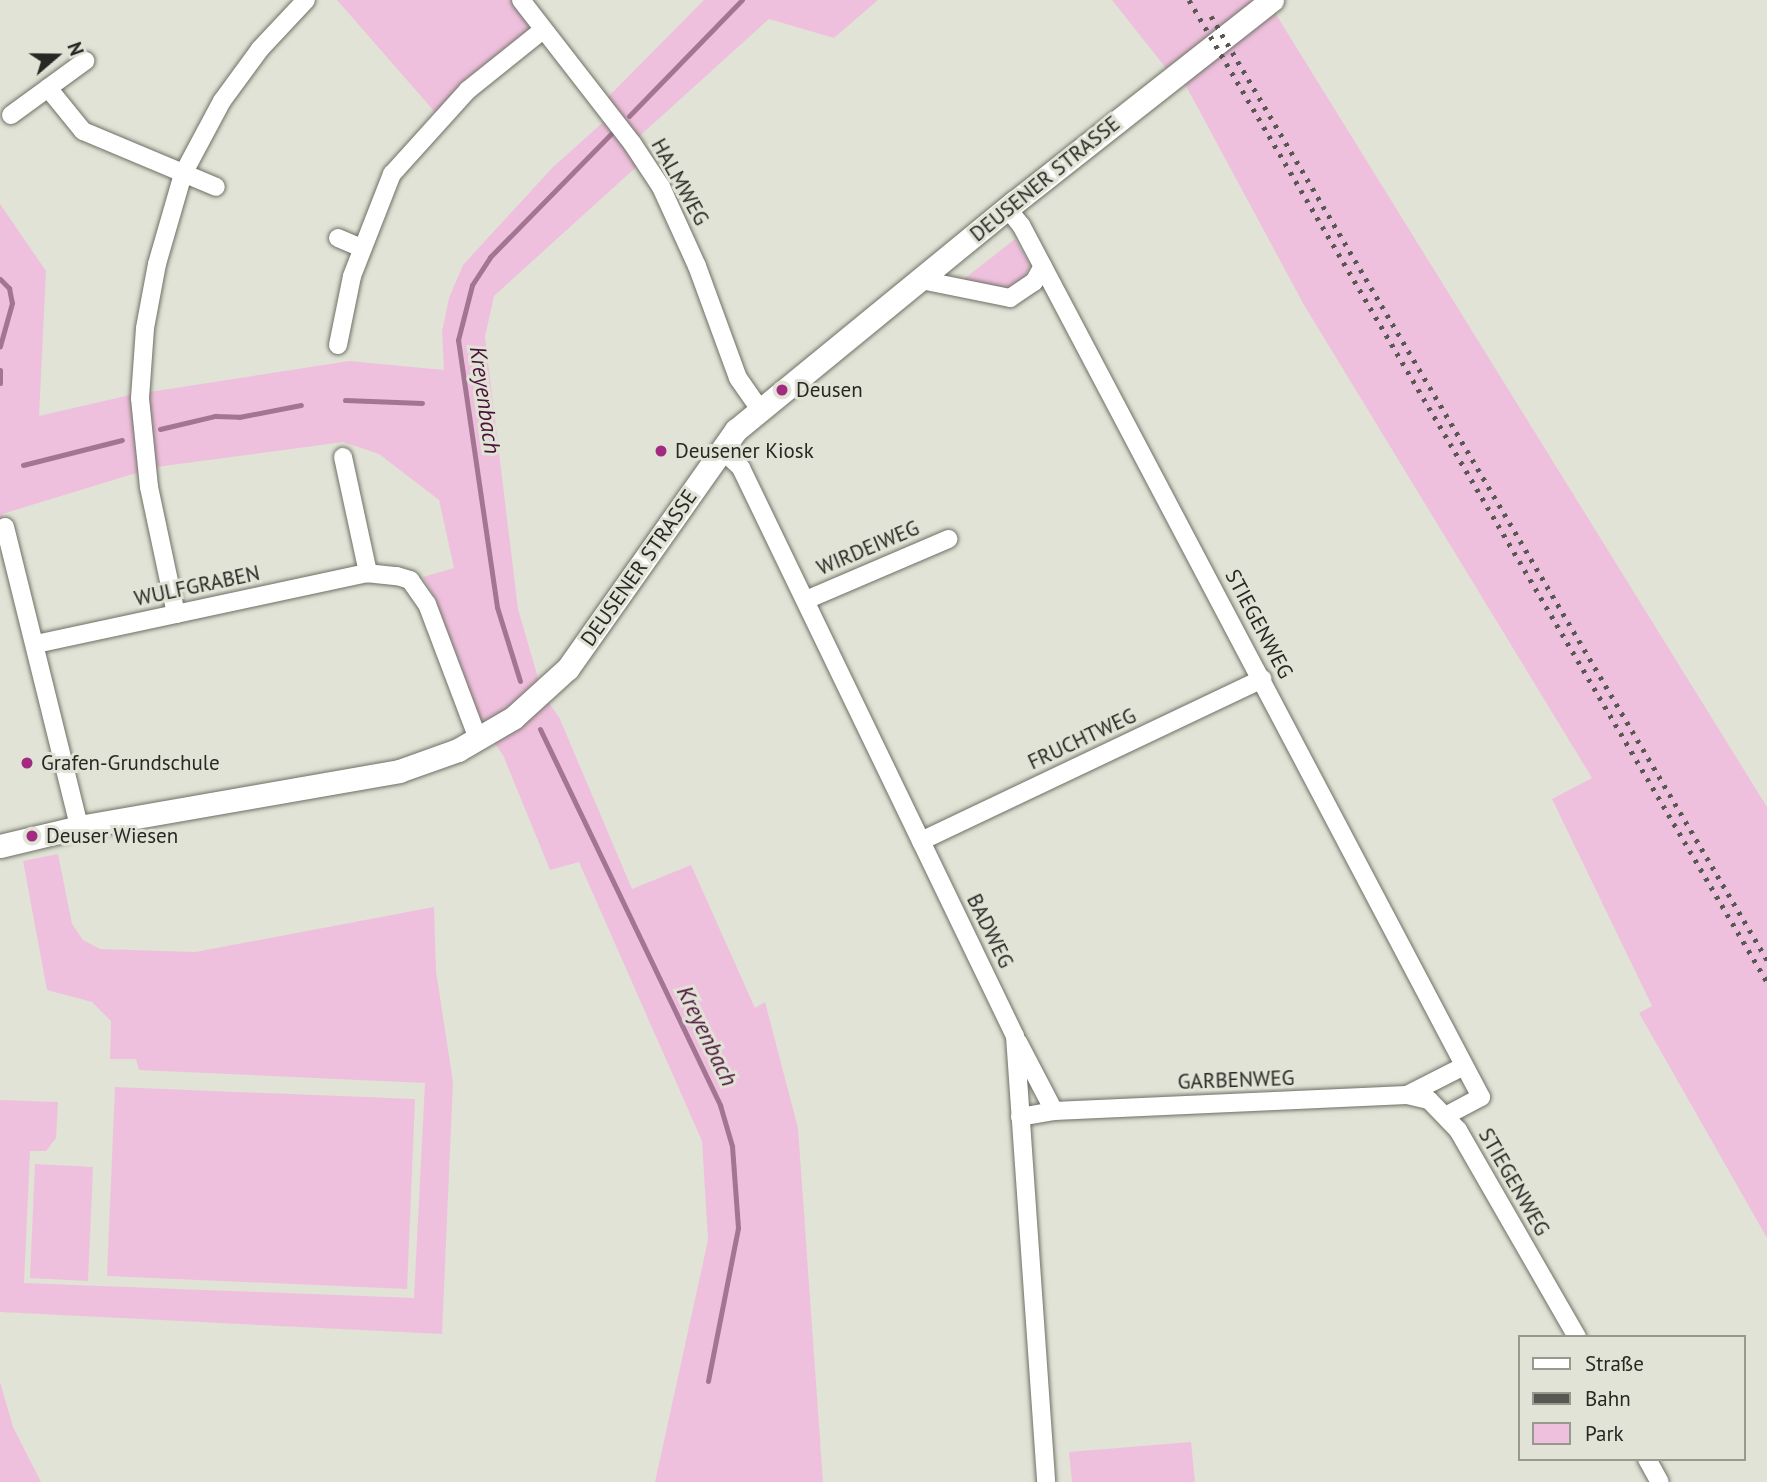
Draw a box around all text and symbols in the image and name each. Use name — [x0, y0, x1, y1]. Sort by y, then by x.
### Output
north arrow — [21, 21, 91, 91]
text: N — [62, 39, 89, 59]
street label: DEUSENER STRASSE — [965, 111, 1125, 247]
street label: HALMWEG — [646, 134, 714, 230]
water label: Kreyenbach — [464, 344, 506, 456]
place label: Deusen — [796, 377, 863, 403]
marker: Deusen — [774, 382, 790, 398]
place label: Deusener Kiosk — [675, 438, 814, 464]
marker: Deusener Kiosk — [653, 443, 669, 459]
street label: DEUSENER STRASSE — [576, 485, 702, 651]
street label: WIRDEIWEG — [813, 515, 923, 581]
street label: WULFGRABEN — [132, 560, 262, 612]
street label: STIEGENWEG — [1220, 565, 1298, 683]
street label: FRUCHTWEG — [1024, 703, 1140, 775]
place label: Grafen-Grundschule — [41, 750, 220, 776]
marker: Grafen-Grundschule — [19, 755, 35, 771]
place label: Deuser Wiesen — [46, 823, 179, 849]
marker: Deuser Wiesen — [24, 828, 40, 844]
street label: BADWEG — [961, 890, 1019, 972]
water label: Kreyenbach — [671, 981, 743, 1091]
street label: GARBENWEG — [1177, 1065, 1295, 1095]
street label: STIEGENWEG — [1473, 1124, 1555, 1240]
legend — [1518, 1335, 1746, 1461]
text: Straße — [1585, 1350, 1644, 1377]
text: Bahn — [1585, 1385, 1631, 1412]
text: Park — [1585, 1420, 1624, 1447]

